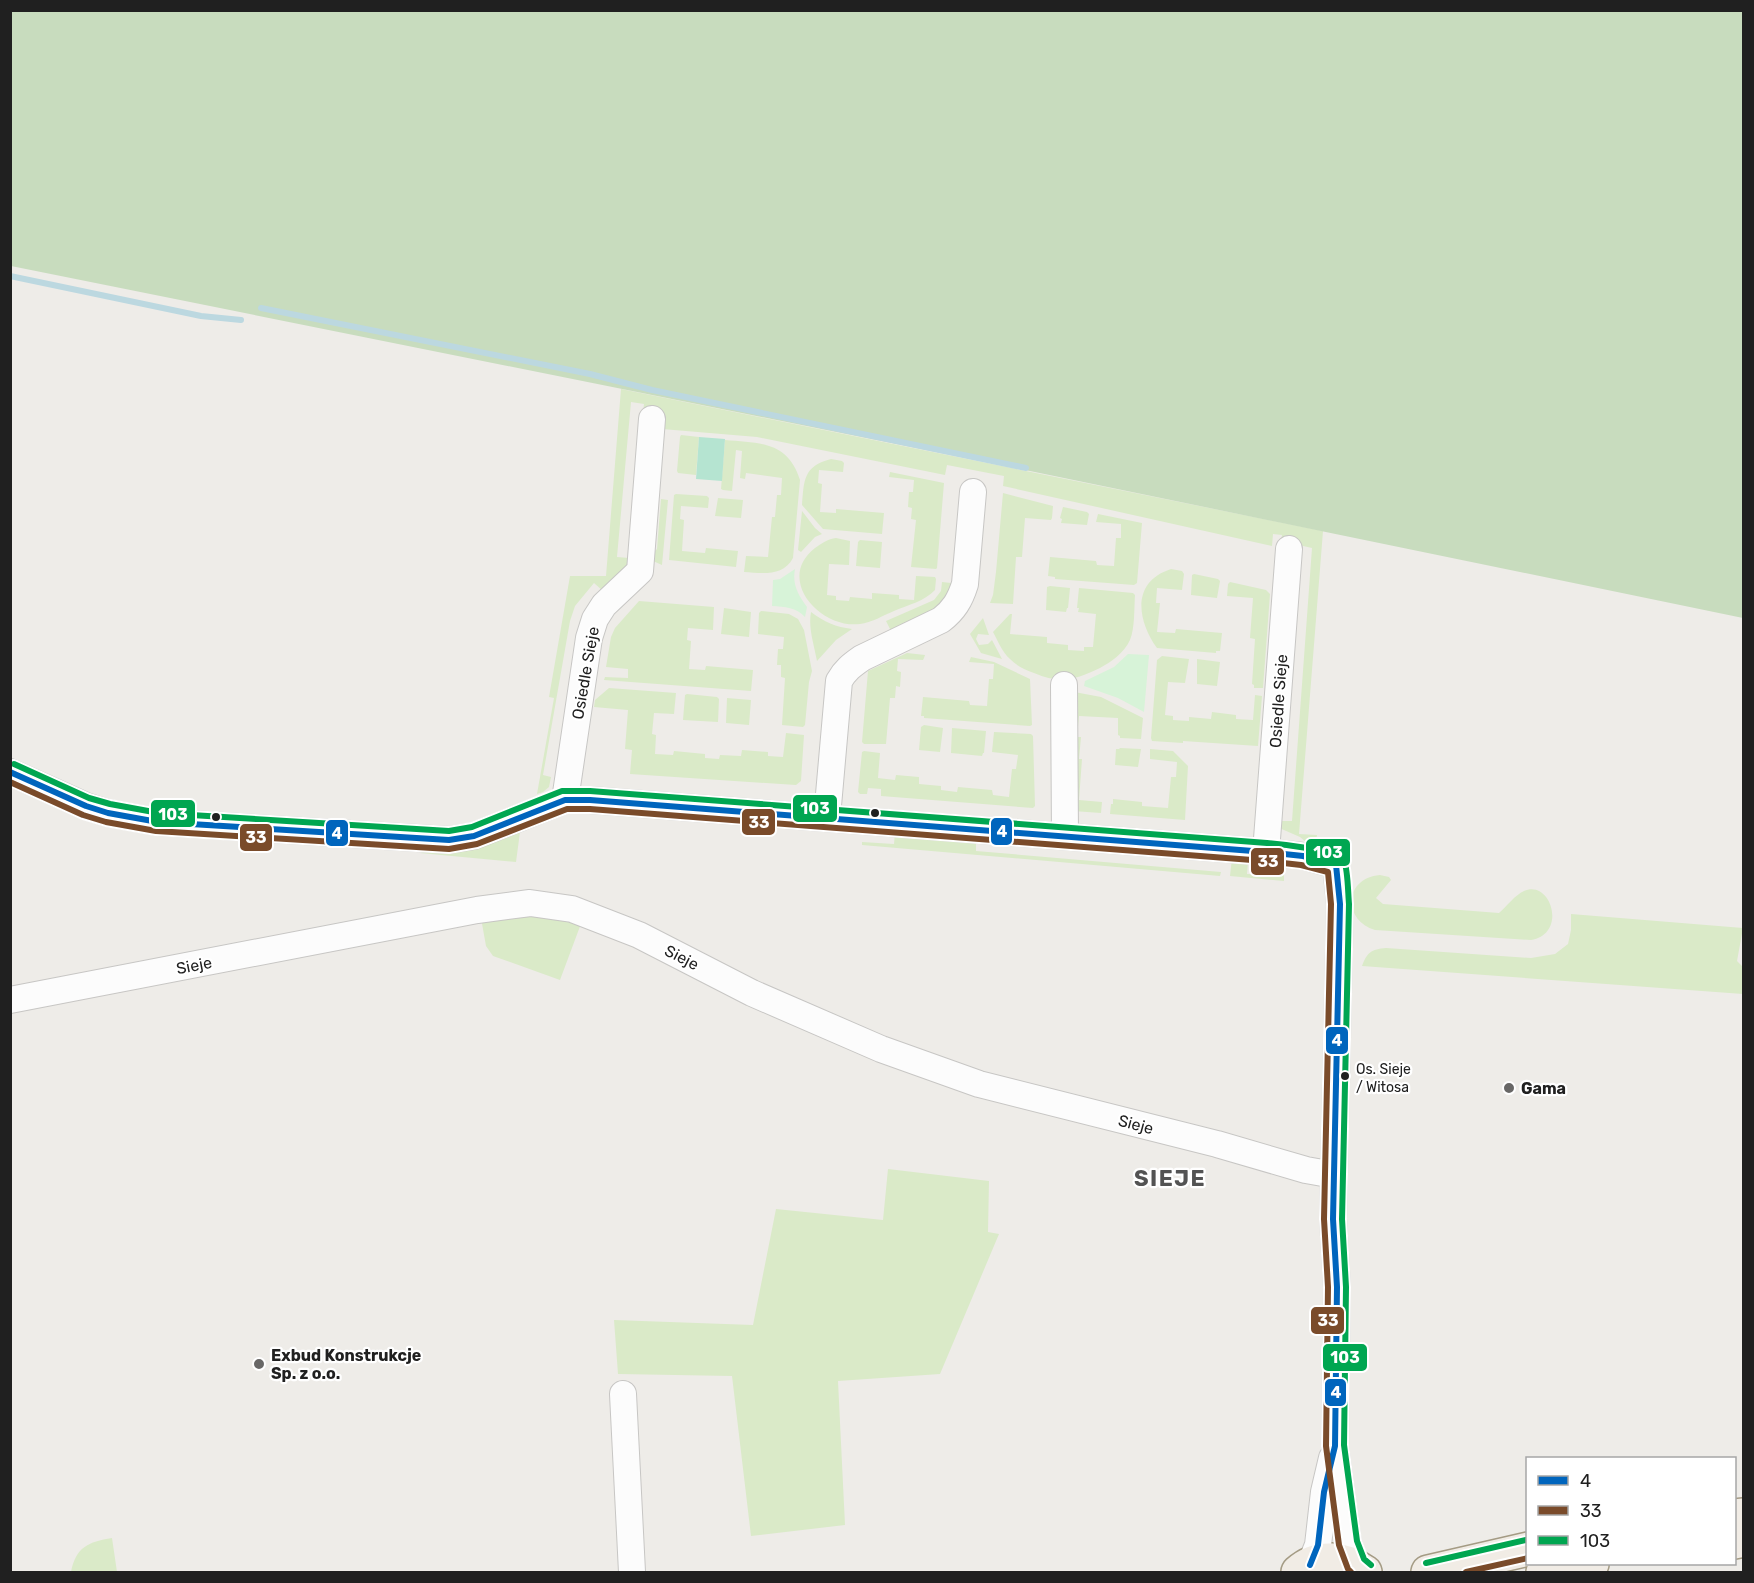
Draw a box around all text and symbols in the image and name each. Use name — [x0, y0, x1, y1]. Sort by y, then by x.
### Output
street label: Osiedle Sieje — [568, 625, 603, 721]
street label: Osiedle Sieje — [1266, 653, 1291, 749]
line badge: 103 — [792, 794, 838, 823]
line badge: 103 — [150, 799, 196, 828]
text: 103 — [800, 799, 830, 818]
text: 103 — [158, 805, 188, 824]
unlabelled marker — [869, 807, 881, 819]
line badge: 33 — [741, 808, 776, 836]
unlabelled marker — [210, 811, 222, 823]
text: 33 — [748, 813, 770, 832]
line badge: 4 — [990, 817, 1013, 846]
line badge: 4 — [325, 819, 349, 847]
text: 4 — [997, 822, 1008, 841]
line badge: 33 — [239, 823, 273, 852]
text: 4 — [332, 824, 343, 843]
text: 33 — [245, 828, 267, 847]
line badge: 103 — [1305, 838, 1351, 867]
text: 103 — [1313, 843, 1343, 862]
line badge: 33 — [1250, 847, 1285, 876]
text: 33 — [1257, 852, 1279, 871]
street label: Sieje — [662, 941, 702, 974]
street label: Sieje — [175, 953, 214, 978]
line badge: 4 — [1325, 1026, 1349, 1055]
text: 4 — [1332, 1031, 1343, 1050]
place label: Os. Sieje / Witosa — [1356, 1061, 1411, 1096]
marker: Os. Sieje / Witosa — [1339, 1070, 1351, 1082]
place label: Gama — [1521, 1079, 1566, 1098]
marker: Gama — [1502, 1081, 1516, 1095]
street label: Sieje — [1116, 1111, 1156, 1138]
district label: SIEJE — [1134, 1165, 1206, 1192]
line badge: 33 — [1310, 1306, 1345, 1335]
text: 33 — [1317, 1311, 1339, 1330]
line badge: 103 — [1322, 1343, 1368, 1372]
place label: Exbud Konstrukcje Sp. z o.o. — [271, 1346, 421, 1383]
text: 103 — [1330, 1348, 1360, 1367]
marker: Exbud Konstrukcje Sp. z o.o. — [252, 1357, 266, 1371]
line badge: 4 — [1324, 1378, 1347, 1407]
text: 4 — [1331, 1383, 1342, 1402]
legend — [1526, 1457, 1736, 1565]
text: 4 — [1580, 1470, 1591, 1492]
text: 33 — [1580, 1500, 1602, 1522]
text: 103 — [1580, 1530, 1610, 1552]

